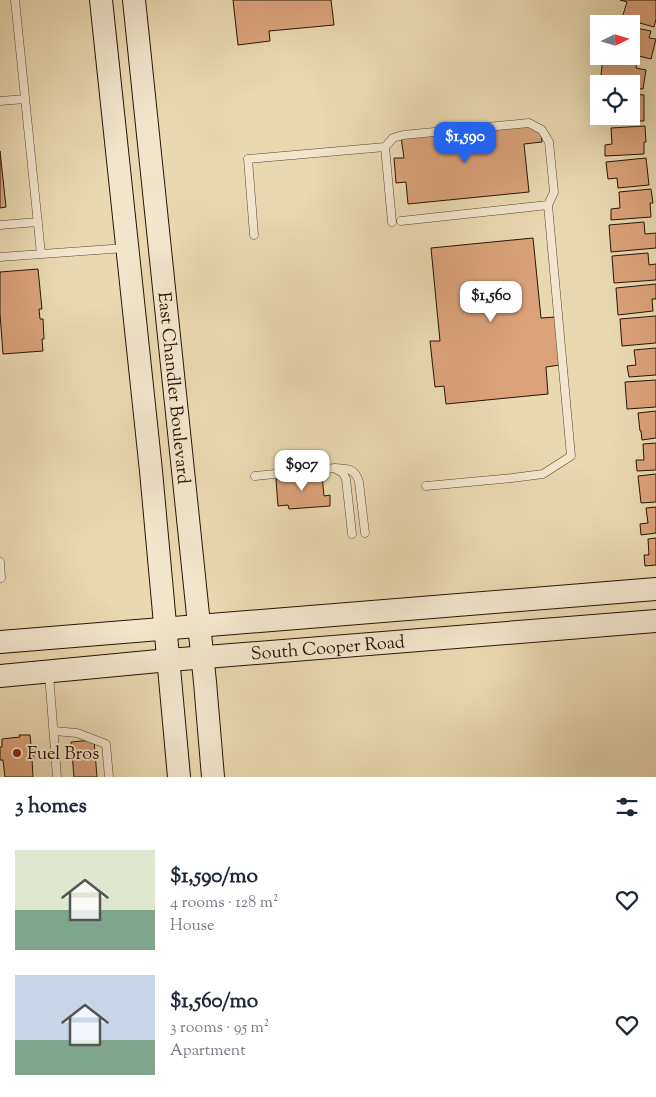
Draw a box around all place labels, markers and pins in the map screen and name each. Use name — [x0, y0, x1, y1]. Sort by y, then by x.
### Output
pin: $1,590 — [424, 121, 506, 164]
pin: $1,560 — [450, 280, 532, 323]
pin: $907 — [272, 450, 332, 492]
place label: Fuel Bros — [27, 742, 99, 768]
marker: Fuel Bros — [11, 747, 23, 759]

